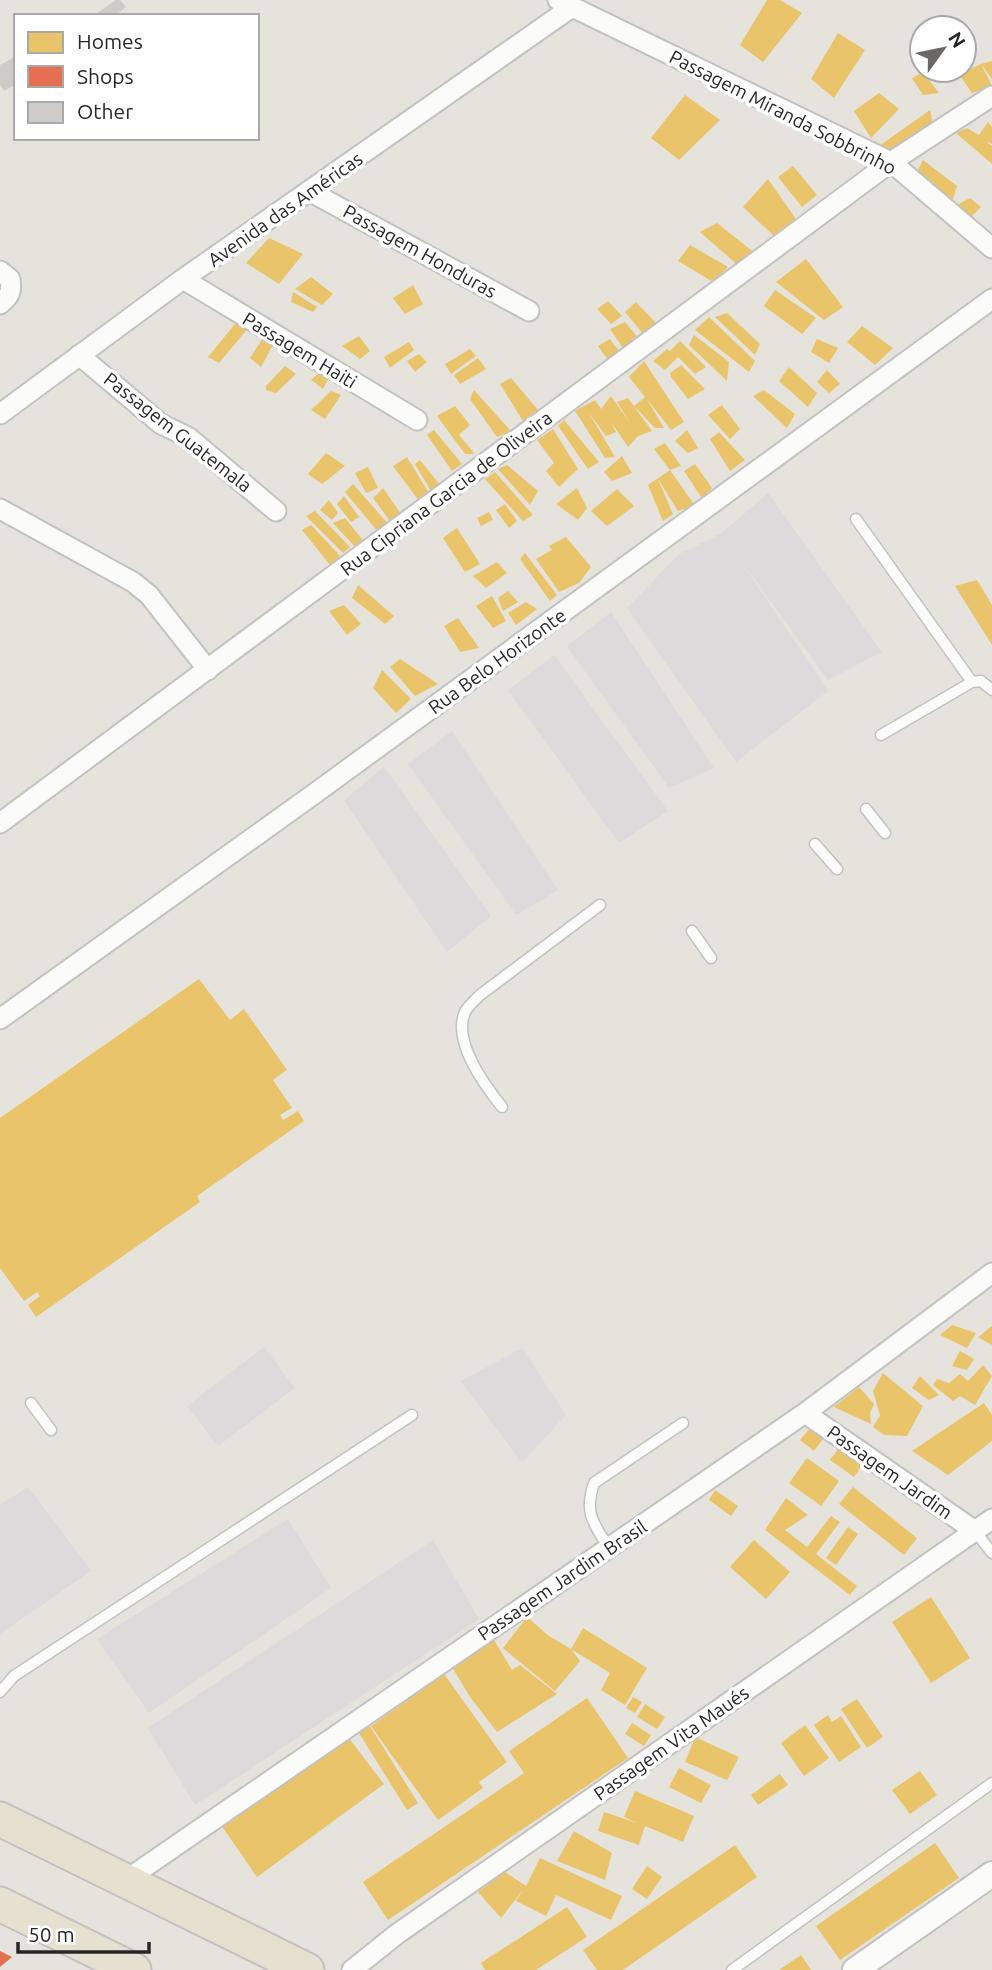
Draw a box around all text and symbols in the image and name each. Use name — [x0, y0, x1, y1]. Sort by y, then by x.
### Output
legend — [14, 14, 259, 140]
north arrow — [908, 14, 978, 84]
text: N — [944, 28, 970, 52]
text: Homes — [77, 29, 143, 53]
street label: Passagem Miranda Sobbrinho — [666, 45, 900, 179]
text: Shops — [77, 64, 134, 88]
text: Other — [77, 99, 133, 123]
street label: Avenida das Américas — [203, 147, 367, 271]
street label: Passagem Honduras — [340, 200, 500, 302]
street label: Passagem Haiti — [239, 307, 361, 393]
street label: Passagem Guatemala — [100, 367, 256, 497]
street label: Rua Cipriana Garcia de Oliveira — [336, 406, 556, 580]
street label: Rua Belo Horizonte — [424, 604, 570, 718]
street label: Passagem Jardim — [823, 1421, 957, 1523]
street label: Passagem Jardim Brasil — [473, 1515, 651, 1645]
street label: Passagem Vita Maués — [589, 1681, 753, 1805]
scale bar — [18, 1910, 149, 1954]
text: 50 m — [28, 1922, 75, 1946]

